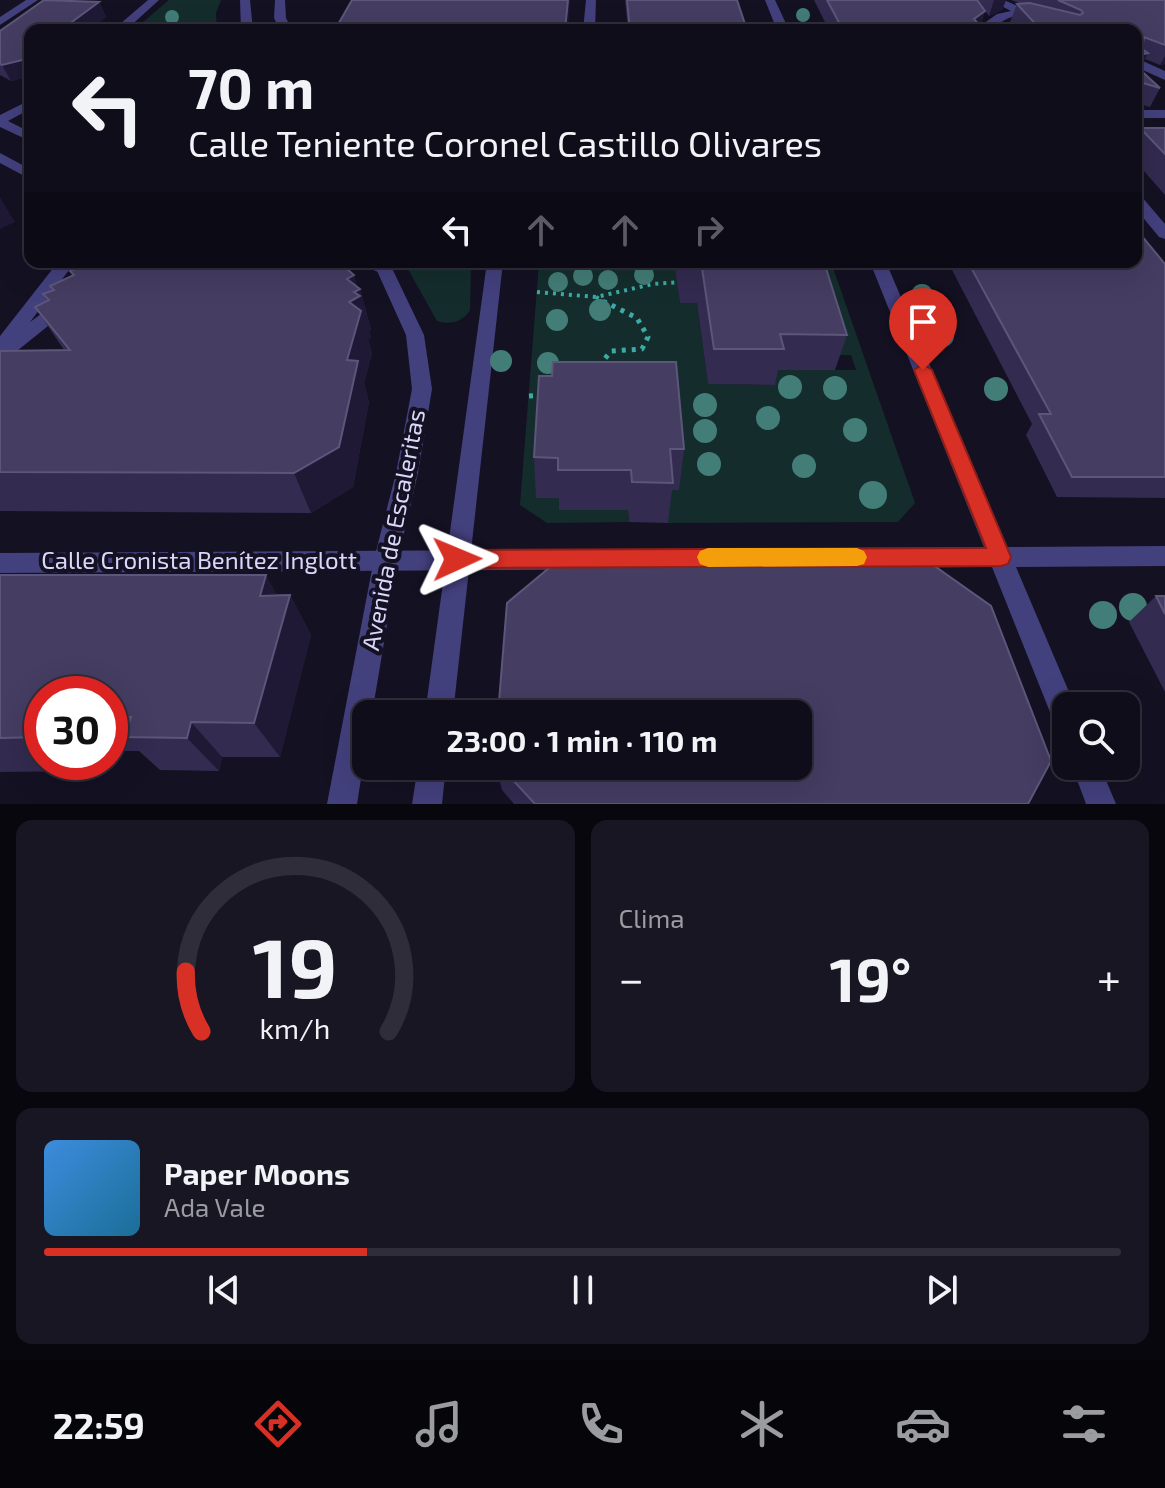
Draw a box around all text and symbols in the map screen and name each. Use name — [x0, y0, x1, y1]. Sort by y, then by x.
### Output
text: 70 m — [188, 53, 314, 120]
icon: left — [56, 56, 160, 160]
text: Calle Teniente Coronel Castillo Olivares — [188, 121, 822, 164]
icon: left — [435, 208, 479, 252]
icon: ahead — [519, 208, 563, 252]
icon: ahead — [603, 208, 647, 252]
icon: right — [687, 208, 731, 252]
pin — [889, 288, 957, 370]
icon: arrive — [901, 300, 945, 344]
street label: Avenida de Escaleritas — [355, 407, 430, 653]
position arrow — [415, 517, 499, 601]
street label: Calle Cronista Benítez Inglott — [41, 545, 357, 574]
speed limit sign: 30 — [24, 676, 128, 780]
map controls — [1052, 692, 1140, 780]
button: search — [1052, 692, 1140, 780]
text: 23:00 · 1 min · 110 m — [447, 722, 717, 758]
text: Clima — [619, 902, 685, 933]
text: 19 — [253, 915, 338, 1015]
text: 19° — [830, 942, 911, 1014]
text: − — [619, 951, 644, 1004]
text: + — [1097, 951, 1121, 1004]
text: km/h — [260, 1010, 331, 1045]
text: Paper Moons — [164, 1155, 350, 1191]
text: Ada Vale — [164, 1191, 266, 1222]
icon: previous — [202, 1268, 246, 1312]
icon: pause — [561, 1268, 605, 1312]
icon: next — [920, 1268, 964, 1312]
icon: directions — [250, 1396, 306, 1452]
icon: music — [411, 1396, 467, 1452]
icon: phone — [573, 1396, 629, 1452]
icon: climate — [734, 1396, 790, 1452]
icon: car — [895, 1396, 951, 1452]
icon: filters — [1056, 1396, 1112, 1452]
text: 22:59 — [53, 1403, 145, 1446]

